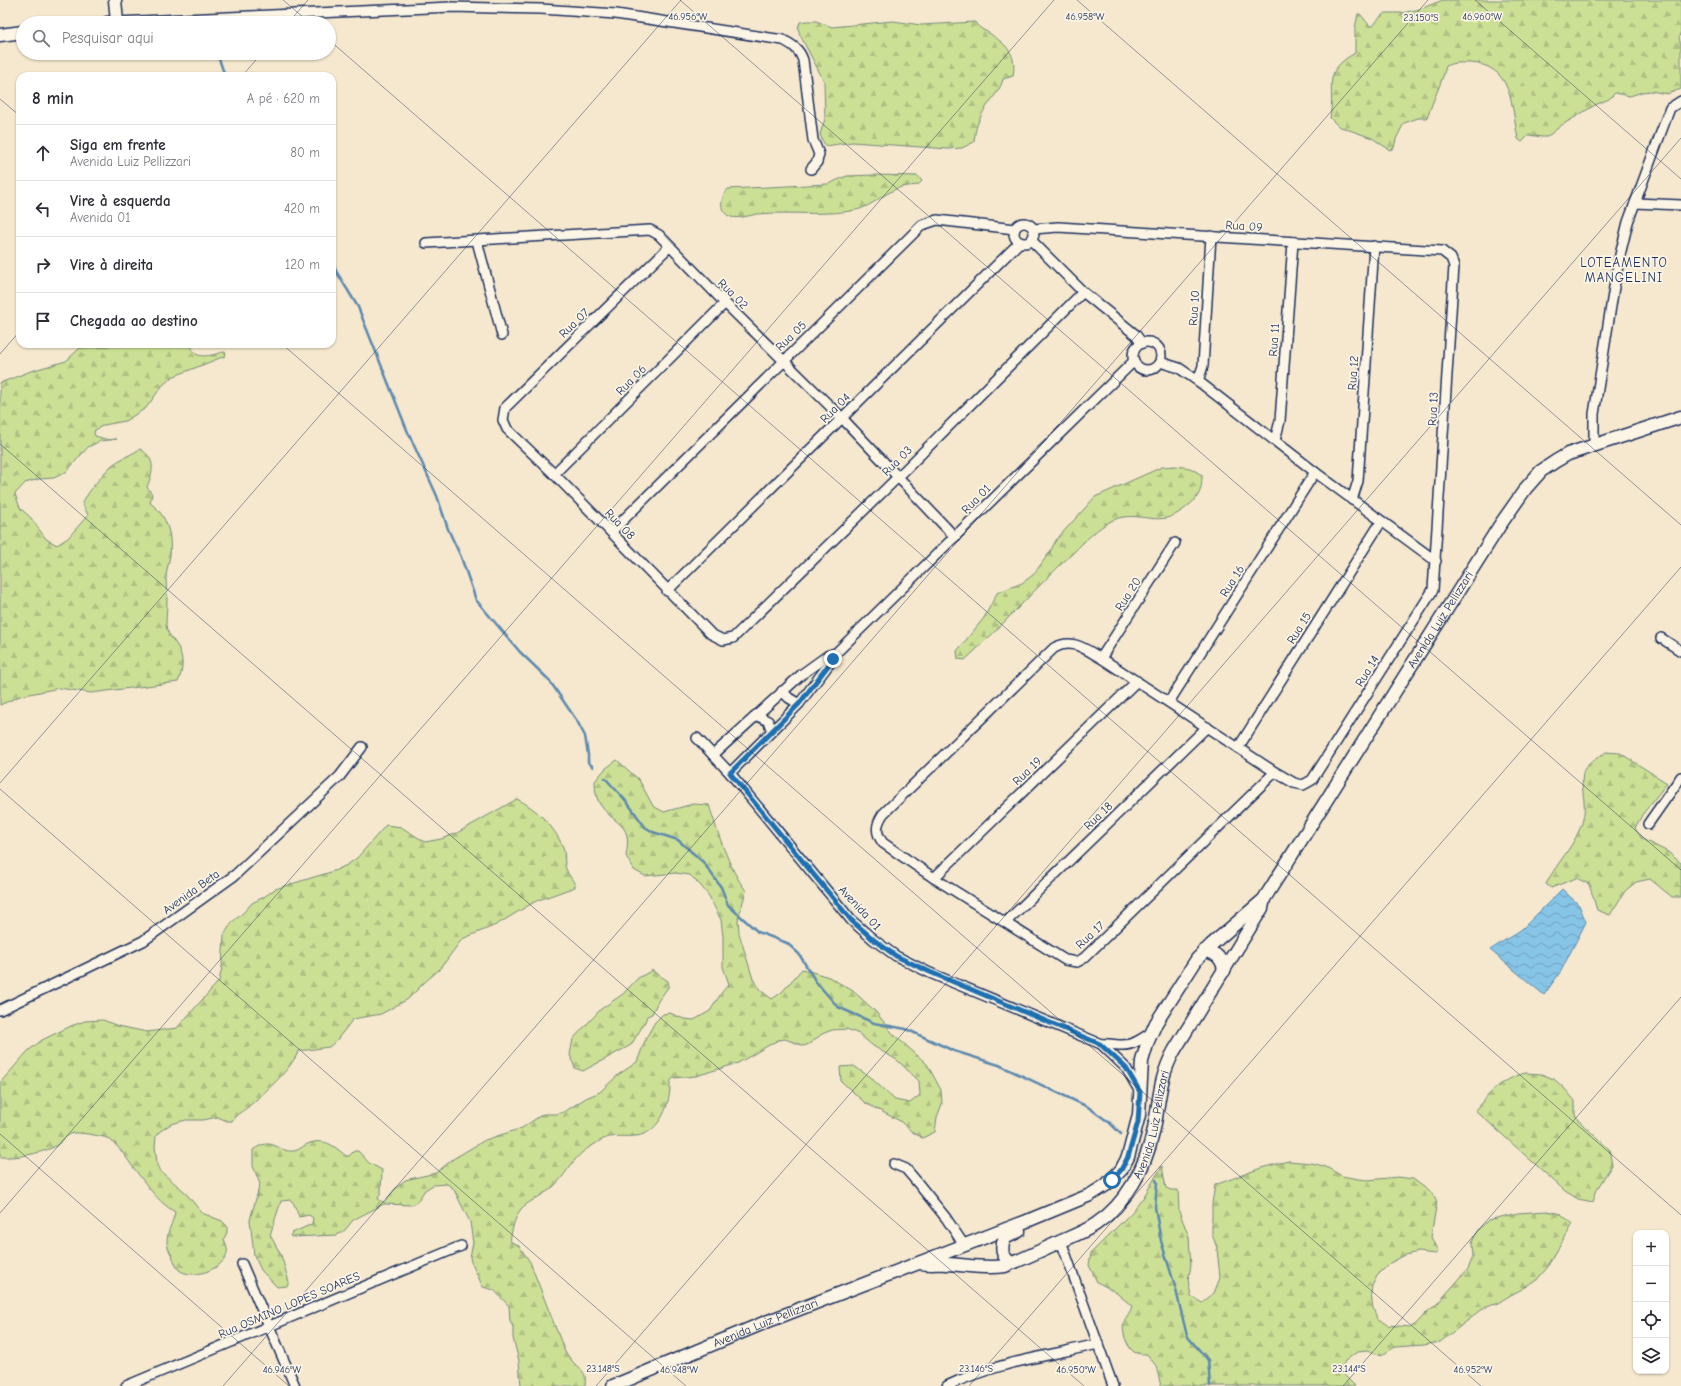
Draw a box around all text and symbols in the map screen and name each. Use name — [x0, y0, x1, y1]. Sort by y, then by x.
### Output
text: 46.956°W — [668, 11, 708, 23]
text: 46.958°W — [1066, 11, 1105, 23]
text: 46.960°W — [1462, 11, 1502, 23]
text: 23.150°S — [1403, 12, 1439, 24]
search box — [16, 16, 336, 60]
icon: search — [30, 27, 52, 49]
text: Pesquisar aqui — [62, 29, 154, 47]
text: 8 min — [32, 89, 74, 108]
text: A pé · 620 m — [247, 91, 320, 106]
text: Siga em frente — [70, 136, 166, 154]
icon: ahead — [32, 142, 54, 164]
text: 80 m — [290, 145, 320, 160]
text: Avenida Luiz Pellizzari — [70, 154, 191, 169]
text: Vire à esquerda — [70, 192, 171, 210]
icon: left — [32, 198, 54, 220]
text: 420 m — [284, 201, 320, 216]
text: Avenida 01 — [70, 210, 130, 225]
street label: Rua 09 — [1225, 218, 1263, 234]
icon: right — [32, 254, 54, 276]
district label: LOTEAMENTO MANGELINI — [1580, 255, 1668, 285]
text: Vire à direita — [70, 256, 153, 274]
text: 120 m — [285, 257, 320, 272]
street label: Rua 02 — [715, 276, 751, 312]
street label: Rua 10 — [1186, 290, 1202, 326]
street label: Rua 07 — [556, 305, 592, 341]
icon: arrive — [32, 310, 54, 332]
text: Chegada ao destino — [70, 312, 198, 330]
street label: Rua 05 — [773, 318, 809, 354]
street label: Rua 11 — [1266, 323, 1282, 357]
street label: Rua 12 — [1345, 355, 1361, 391]
street label: Rua 06 — [613, 362, 649, 398]
street label: Rua 04 — [817, 390, 853, 426]
street label: Rua 13 — [1425, 392, 1441, 426]
street label: Rua 03 — [879, 443, 915, 479]
street label: Rua 01 — [958, 481, 994, 517]
street label: Rua 08 — [602, 506, 638, 542]
street label: Rua 16 — [1217, 563, 1247, 599]
street label: Avenida Luiz Pellizzari — [1405, 569, 1476, 671]
street label: Rua 20 — [1112, 575, 1144, 613]
street label: Rua 15 — [1284, 610, 1314, 646]
route end — [824, 650, 842, 668]
street label: Rua 14 — [1352, 653, 1382, 689]
street label: Rua 19 — [1010, 754, 1044, 788]
street label: Rua 18 — [1081, 799, 1115, 833]
street label: Avenida Beta — [160, 867, 222, 917]
street label: Avenida 01 — [836, 883, 884, 933]
street label: Rua 17 — [1073, 918, 1107, 952]
street label: Avenida Luiz Pellizzari — [1130, 1069, 1172, 1181]
route start — [1103, 1171, 1121, 1189]
map controls — [1633, 1230, 1669, 1374]
button: + — [1633, 1230, 1669, 1266]
button: − — [1633, 1266, 1669, 1302]
street label: Rua OSMINO LOPES SOARES — [216, 1269, 362, 1341]
street label: Avenida Luiz Pellizzari — [711, 1296, 820, 1350]
button: locate — [1633, 1302, 1669, 1338]
button: layers — [1633, 1338, 1669, 1374]
text: 23.148°S — [586, 1363, 620, 1375]
text: 23.146°S — [959, 1363, 993, 1375]
text: 23.144°S — [1332, 1363, 1366, 1375]
text: 46.946°W — [263, 1364, 302, 1376]
text: 46.948°W — [660, 1364, 698, 1376]
text: 46.950°W — [1056, 1364, 1096, 1376]
text: 46.952°W — [1454, 1364, 1493, 1376]

